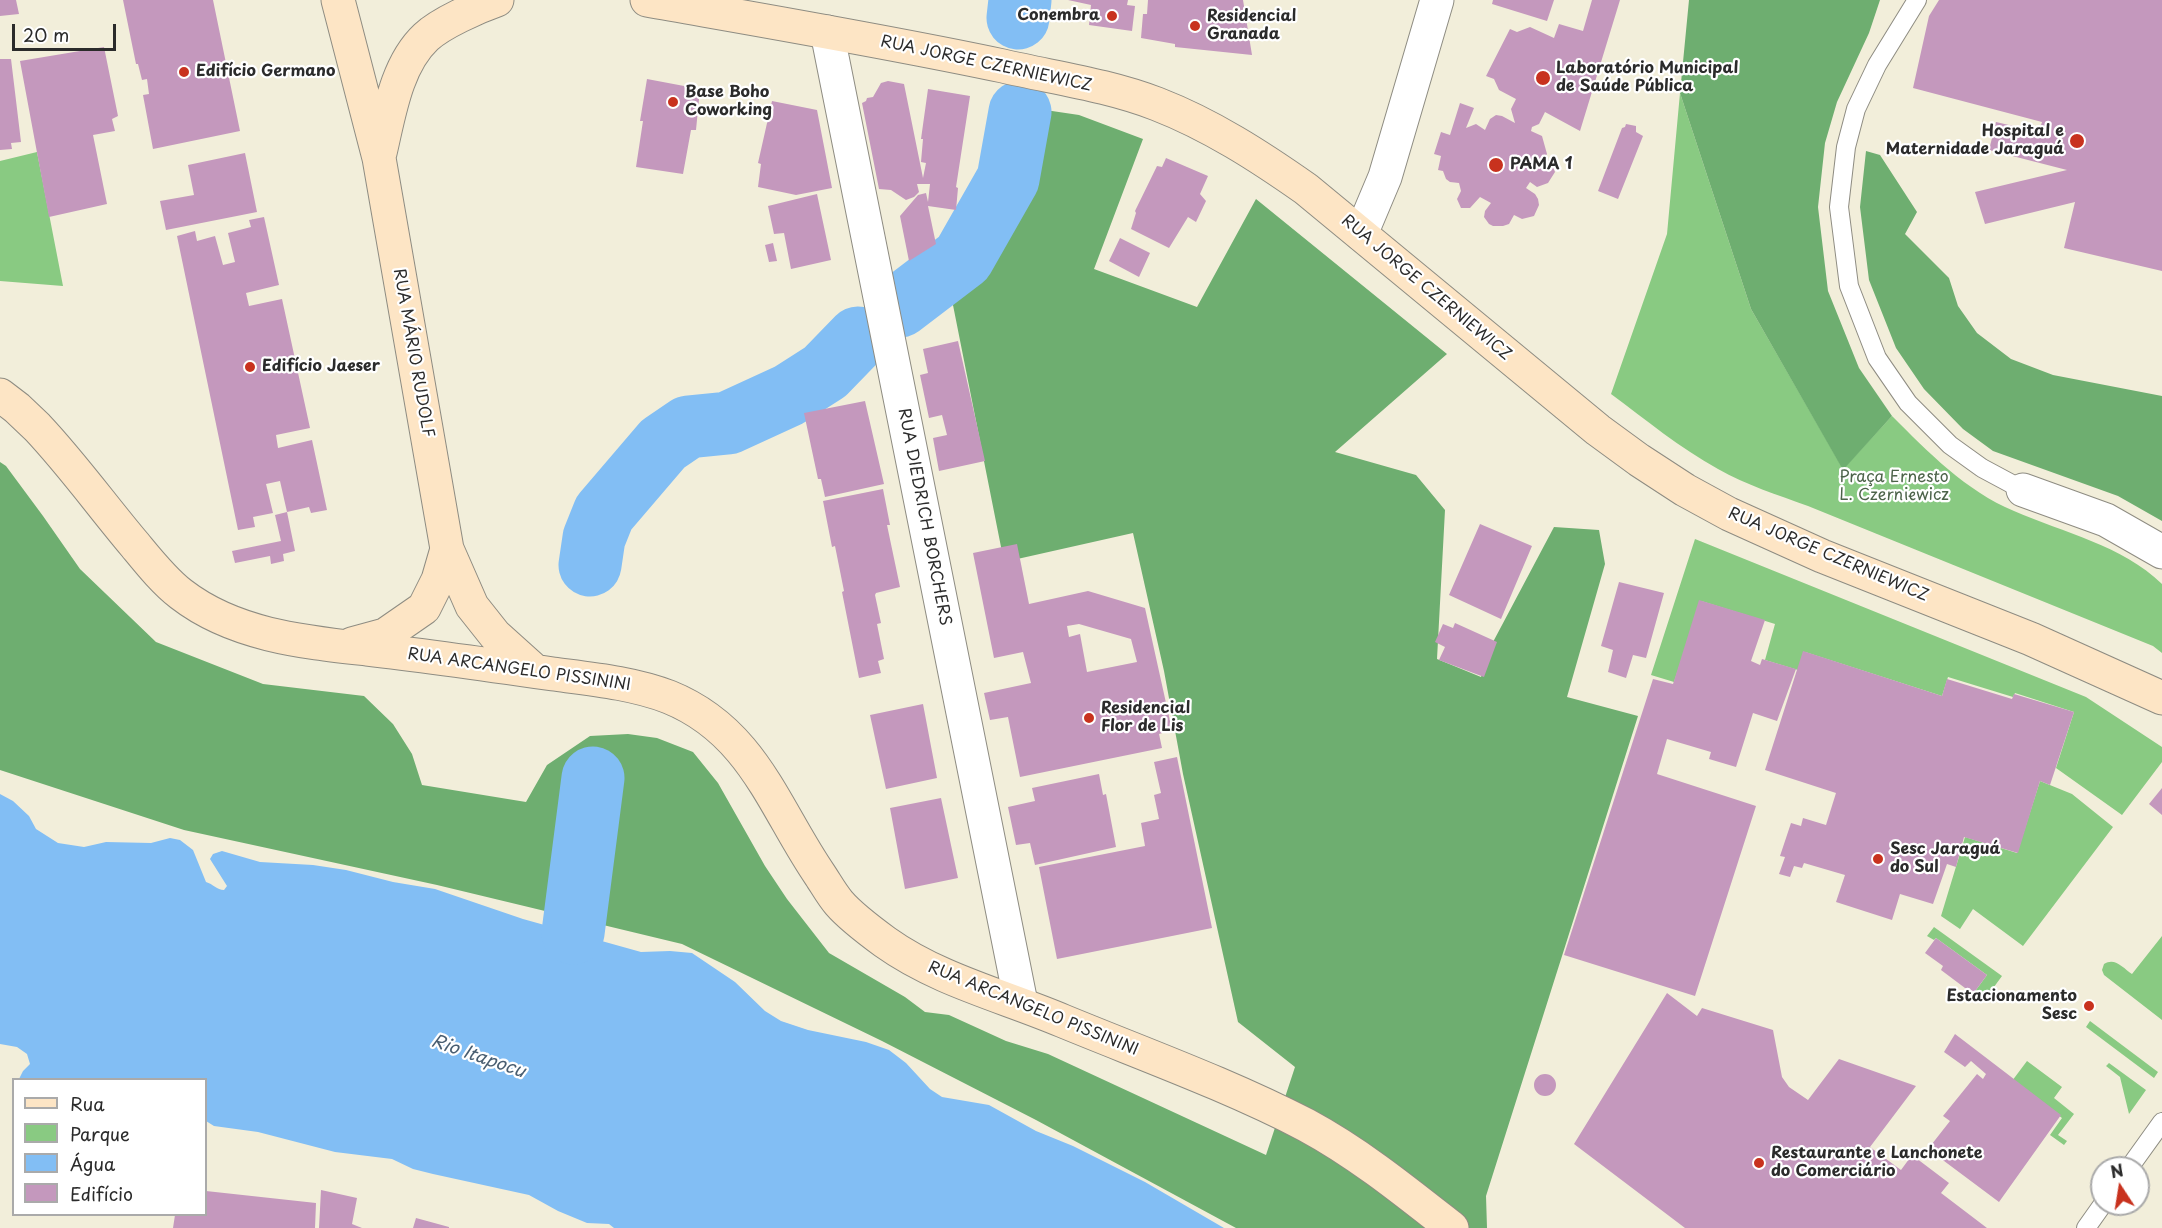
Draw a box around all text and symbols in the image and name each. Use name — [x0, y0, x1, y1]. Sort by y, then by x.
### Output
place label: Conembra — [1017, 6, 1100, 26]
place label: Residencial Granada — [1207, 7, 1296, 45]
marker: Conembra — [1105, 9, 1119, 23]
scale bar — [15, 12, 118, 50]
marker: Residencial Granada — [1188, 19, 1202, 33]
text: 20 m — [23, 21, 69, 48]
street label: RUA JORGE CZERNIEWICZ — [879, 32, 1093, 96]
place label: Laboratório Municipal de Saúde Pública — [1556, 59, 1738, 97]
place label: Edifício Germano — [196, 62, 335, 82]
marker: Edifício Germano — [177, 65, 191, 79]
marker: Laboratório Municipal de Saúde Pública — [1534, 69, 1552, 87]
place label: Base Boho Coworking — [685, 83, 772, 121]
marker: Base Boho Coworking — [666, 95, 680, 109]
place label: Hospital e Maternidade Jaraguá — [1886, 122, 2064, 160]
marker: Hospital e Maternidade Jaraguá — [2068, 132, 2086, 150]
place label: PAMA 1 — [1510, 155, 1572, 175]
marker: PAMA 1 — [1487, 156, 1505, 174]
street label: RUA JORGE CZERNIEWICZ — [1337, 211, 1515, 365]
street label: RUA MÁRIO RUDOLF — [389, 267, 437, 439]
place label: Edifício Jaeser — [262, 357, 380, 377]
marker: Edifício Jaeser — [243, 360, 257, 374]
street label: RUA DIEDRICH BORCHERS — [893, 407, 955, 627]
park label: Praça Ernesto L. Czerniewicz — [1839, 468, 1949, 506]
street label: RUA JORGE CZERNIEWICZ — [1725, 504, 1931, 606]
street label: RUA ARCANGELO PISSININI — [406, 645, 632, 695]
place label: Residencial Flor de Lis — [1101, 699, 1190, 737]
marker: Residencial Flor de Lis — [1082, 711, 1096, 725]
place label: Sesc Jaraguá do Sul — [1890, 840, 2000, 878]
marker: Sesc Jaraguá do Sul — [1871, 852, 1885, 866]
street label: RUA ARCANGELO PISSININI — [925, 958, 1141, 1060]
place label: Estacionamento Sesc — [1946, 987, 2077, 1025]
marker: Estacionamento Sesc — [2082, 999, 2096, 1013]
water label: Rio Itapocu — [428, 1031, 528, 1083]
legend — [12, 1078, 207, 1216]
text: Rua — [70, 1090, 105, 1117]
text: Parque — [70, 1120, 130, 1147]
place label: Restaurante e Lanchonete do Comerciário — [1771, 1144, 1983, 1182]
text: Água — [70, 1150, 115, 1177]
marker: Restaurante e Lanchonete do Comerciário — [1752, 1156, 1766, 1170]
north arrow — [2090, 1156, 2150, 1216]
text: N — [2108, 1157, 2125, 1183]
text: Edifício — [70, 1180, 133, 1207]

